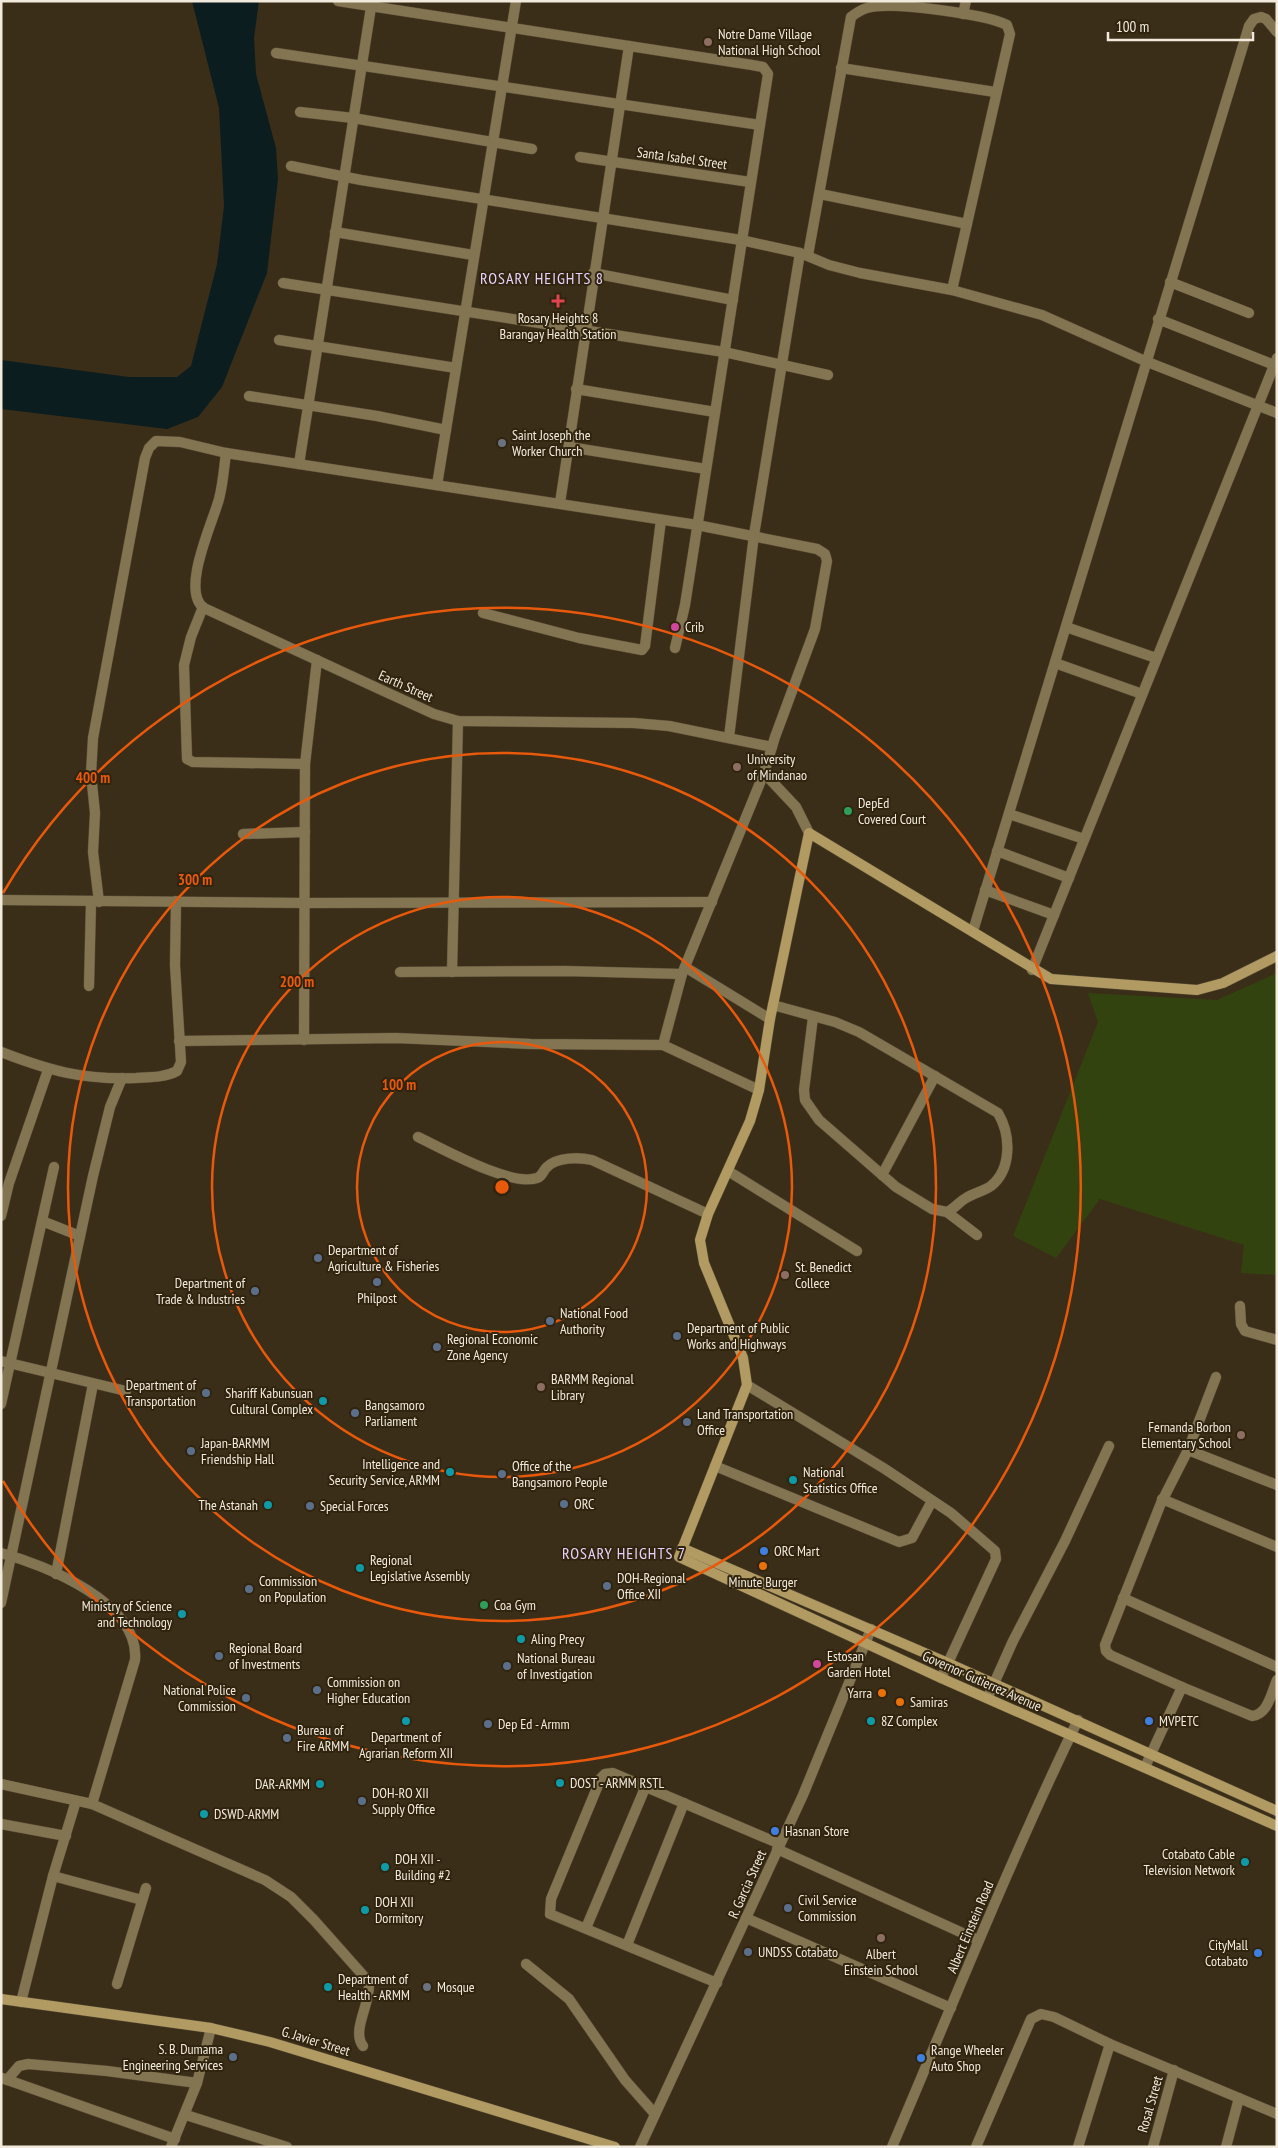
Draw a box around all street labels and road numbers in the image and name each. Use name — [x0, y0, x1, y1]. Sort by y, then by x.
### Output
street label: Santa Isabel Street — [636, 143, 728, 173]
street label: Earth Street — [376, 666, 436, 706]
street label: Governor Gutierrez Avenue — [920, 1647, 1045, 1715]
street label: R. Garcia Street — [724, 1847, 770, 1921]
street label: Albert Einstein Road — [943, 1878, 997, 1976]
street label: G. Javier Street — [280, 2022, 352, 2060]
street label: Rosal Street — [1133, 2074, 1167, 2134]

